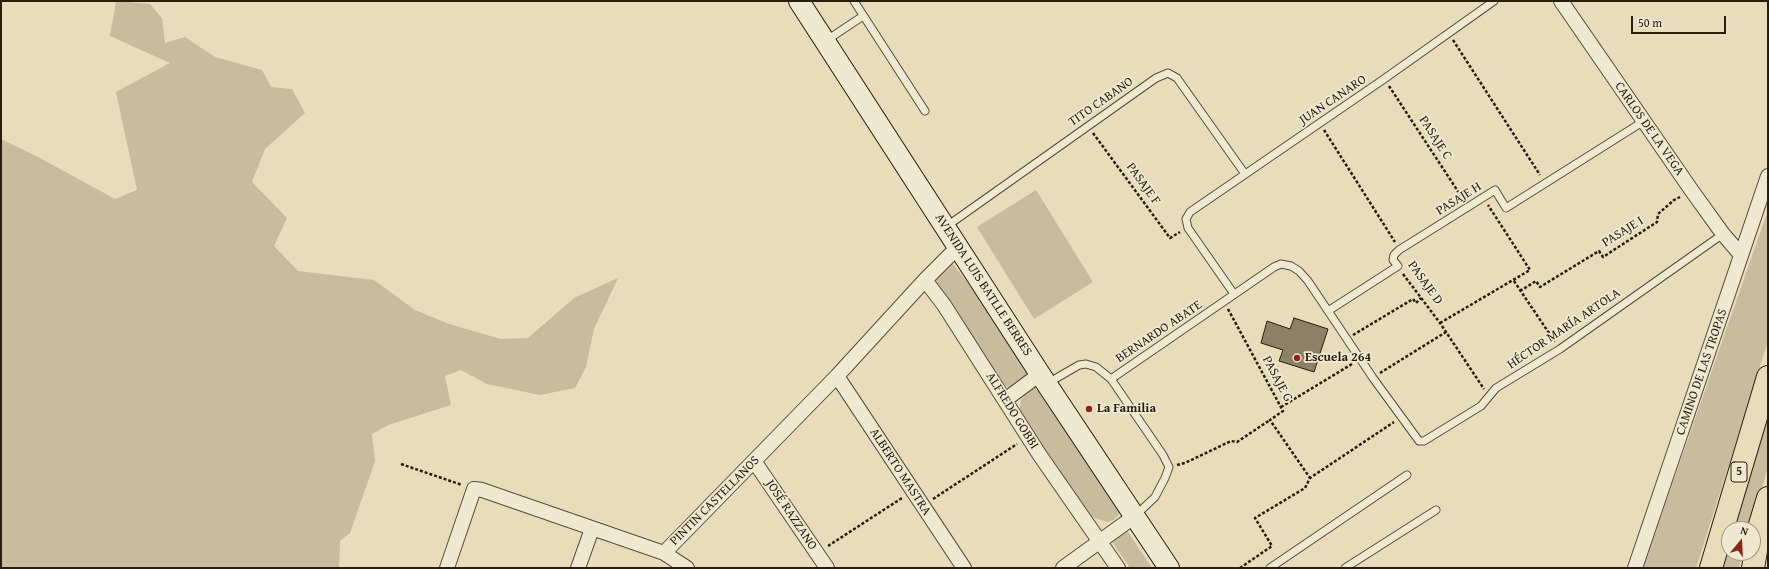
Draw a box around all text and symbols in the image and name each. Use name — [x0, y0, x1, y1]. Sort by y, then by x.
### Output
scale bar — [1633, 8, 1728, 34]
text: 50 m — [1638, 14, 1662, 31]
street label: JUAN CANARO — [1296, 72, 1370, 128]
street label: TITO CABANO — [1066, 74, 1136, 130]
street label: CARLOS DE LA VEGA — [1611, 79, 1687, 179]
street label: PASAJE C — [1415, 113, 1455, 163]
street label: PASAJE F — [1123, 160, 1163, 208]
street label: PASAJE H — [1433, 179, 1485, 219]
street label: AVENIDA LUIS BATLLE BERRES — [931, 211, 1035, 359]
street label: PASAJE I — [1599, 213, 1647, 251]
street label: PASAJE D — [1404, 258, 1446, 308]
street label: HÉCTOR MARÍA ARTOLA — [1504, 285, 1624, 373]
street label: BERNARDO ABATE — [1113, 297, 1205, 367]
street label: CAMINO DE LAS TROPAS — [1673, 307, 1731, 437]
place label: Escuela 264 — [1305, 350, 1371, 366]
street label: PASAJE G — [1258, 353, 1296, 405]
marker: Escuela 264 — [1292, 353, 1302, 363]
street label: ALFREDO GOBBI — [982, 370, 1042, 452]
place label: La Familia — [1097, 401, 1156, 417]
marker: La Familia — [1084, 404, 1094, 414]
street label: ALBERTO MASTRA — [866, 425, 934, 519]
street label: PINTIN CASTELLANOS — [667, 453, 763, 549]
road number: 5 — [1731, 462, 1747, 482]
street label: JOSÉ RAZZANO — [762, 477, 820, 553]
north arrow — [1721, 521, 1761, 561]
text: N — [1738, 522, 1750, 539]

